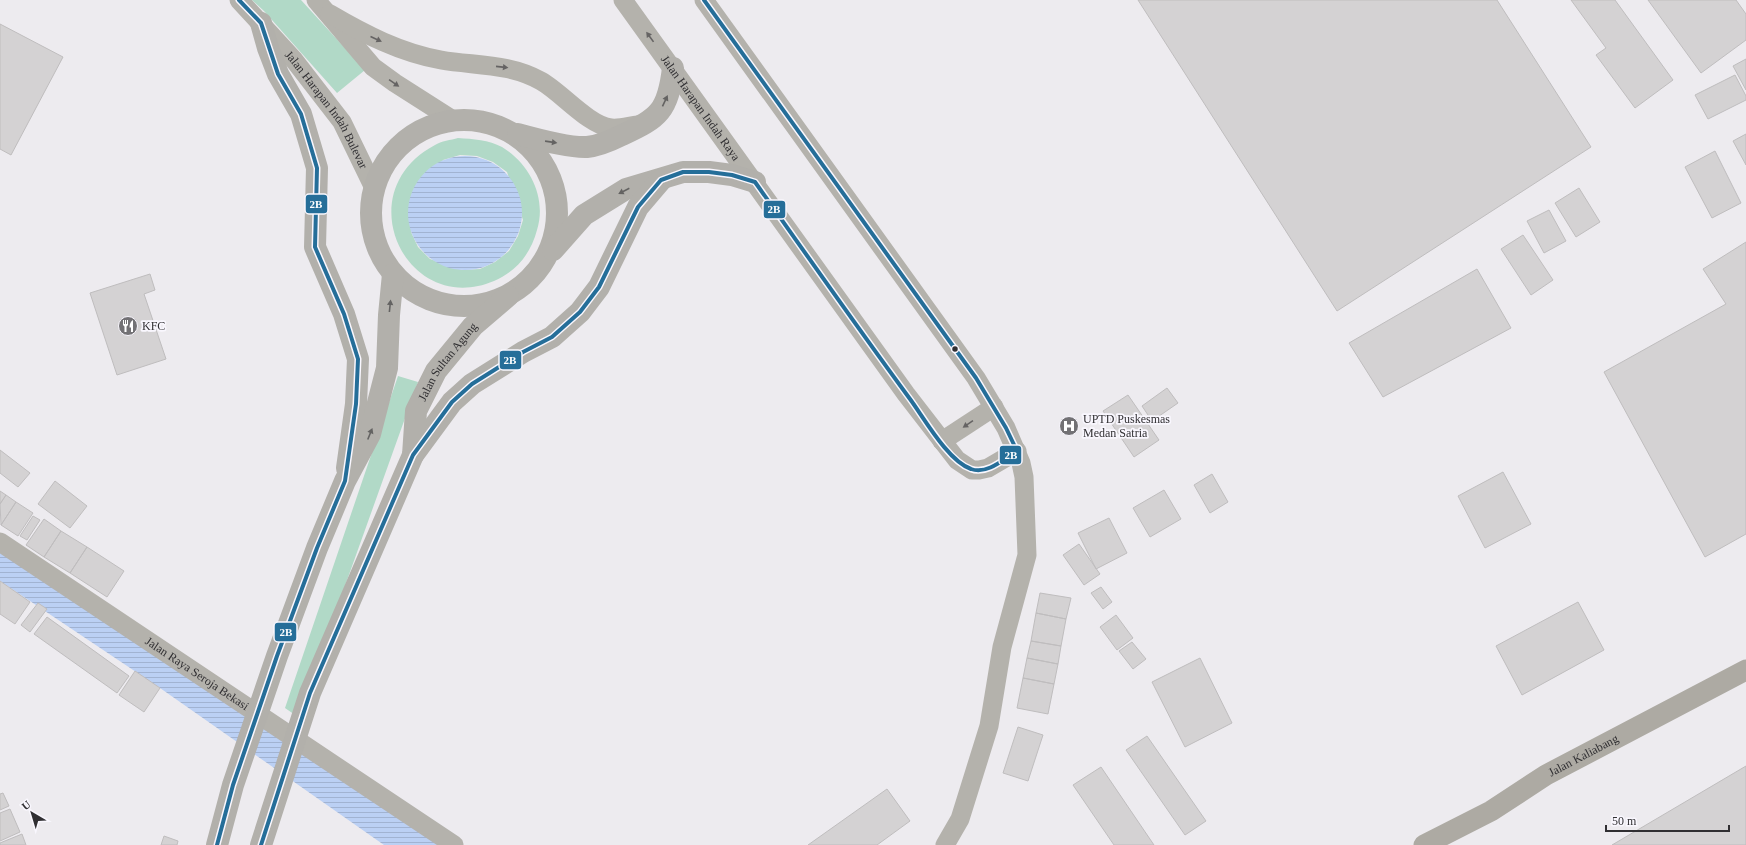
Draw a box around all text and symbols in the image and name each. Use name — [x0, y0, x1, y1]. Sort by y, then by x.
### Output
one-way arrow — [645, 31, 654, 42]
one-way arrow — [371, 36, 383, 42]
street label: Jalan Harapan Indah Bulevar — [282, 48, 371, 171]
street label: Jalan Harapan Indah Raya — [658, 53, 744, 164]
one-way arrow — [496, 64, 508, 70]
one-way arrow — [389, 79, 399, 87]
one-way arrow — [662, 96, 668, 107]
one-way arrow — [545, 139, 557, 145]
one-way arrow — [618, 188, 630, 194]
line badge: 2B — [305, 194, 328, 214]
text: 2B — [310, 198, 323, 210]
line badge: 2B — [763, 200, 786, 219]
text: 2B — [768, 203, 781, 215]
one-way arrow — [386, 300, 393, 312]
restaurant icon: KFC — [117, 315, 139, 337]
place label: KFC — [142, 319, 165, 333]
street label: Jalan Sultan Agung — [415, 320, 480, 403]
unlabelled marker — [950, 344, 960, 354]
line badge: 2B — [499, 350, 522, 370]
text: 2B — [504, 354, 517, 366]
place label: UPTD Puskesmas Medan Satria — [1083, 412, 1170, 440]
hospital icon: UPTD Puskesmas Medan Satria — [1058, 415, 1080, 437]
one-way arrow — [963, 421, 974, 428]
one-way arrow — [366, 428, 373, 440]
line badge: 2B — [999, 445, 1022, 465]
text: 2B — [1005, 449, 1018, 461]
line badge: 2B — [274, 622, 297, 642]
text: 2B — [280, 626, 293, 638]
street label: Jalan Raya Seroja Bekasi — [143, 634, 252, 714]
street label: Jalan Kaliabang — [1546, 731, 1621, 780]
north arrow — [12, 793, 52, 833]
text: U — [19, 798, 33, 812]
scale bar — [1606, 807, 1729, 833]
text: 50 m — [1612, 814, 1637, 828]

